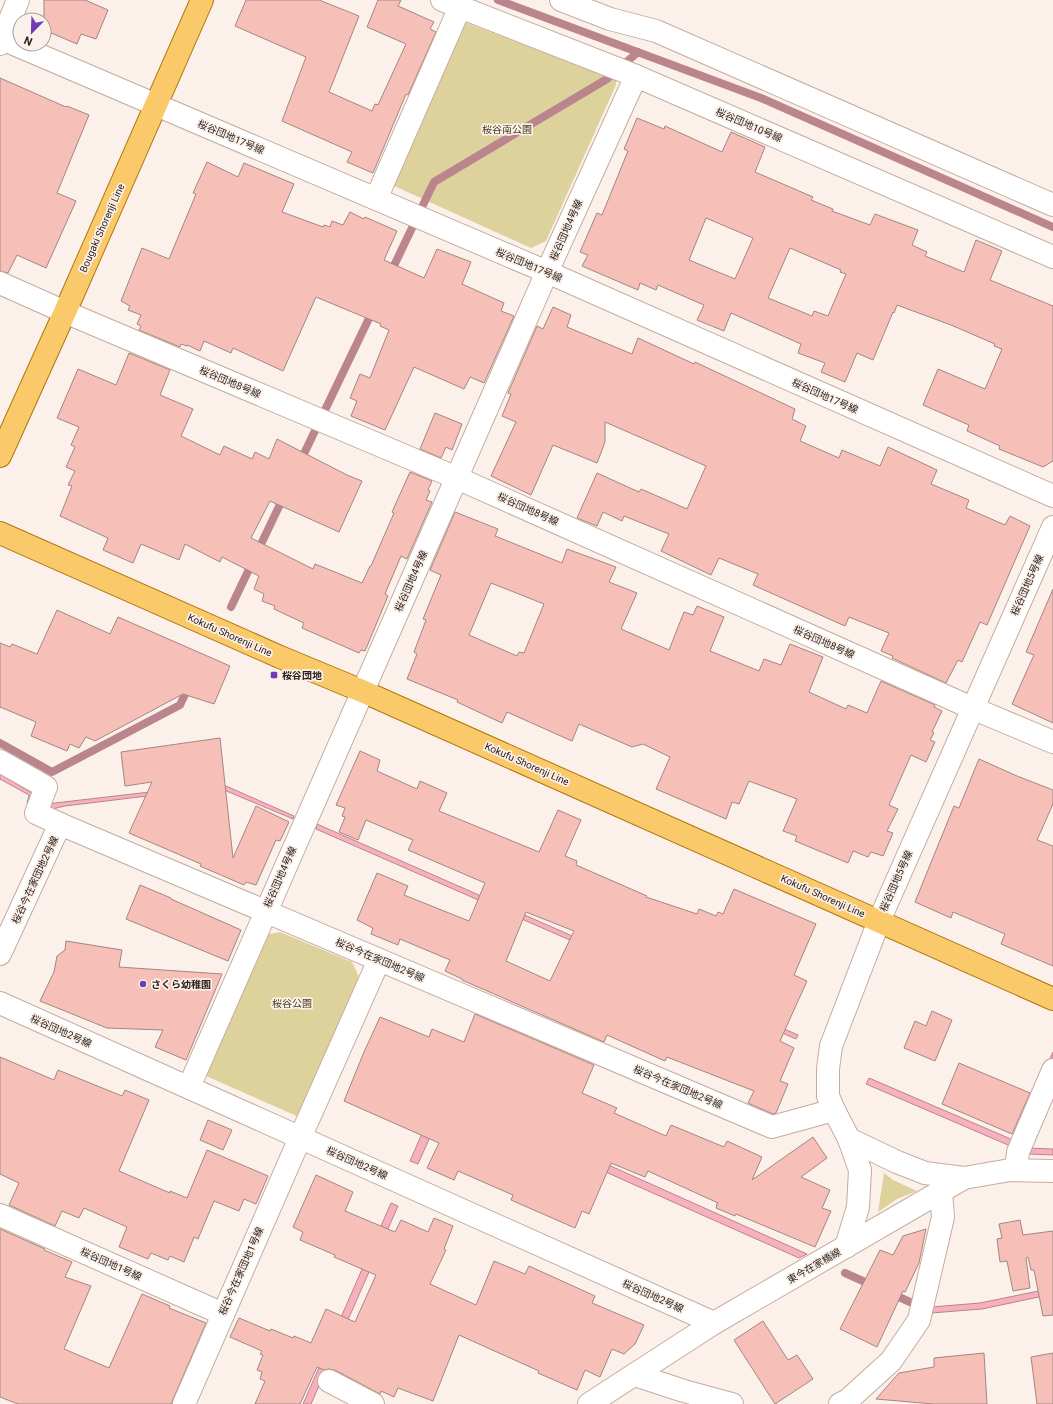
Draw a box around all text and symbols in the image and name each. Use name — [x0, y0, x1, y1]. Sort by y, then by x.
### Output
north arrow — [12, 12, 52, 52]
text: N — [22, 33, 34, 48]
street label: 桜谷団地10号線 — [714, 106, 784, 144]
street label: 桜谷団地17号線 — [196, 118, 266, 156]
park label: 桜谷南公園 — [482, 124, 532, 135]
street label: Bougaki Shorenji Line — [78, 182, 126, 274]
street label: 桜谷団地4号線 — [548, 198, 584, 262]
street label: 桜谷団地17号線 — [494, 246, 564, 284]
street label: 桜谷団地8号線 — [198, 364, 262, 400]
street label: 桜谷団地17号線 — [790, 376, 860, 416]
street label: 桜谷団地8号線 — [496, 491, 560, 527]
street label: 桜谷団地4号線 — [393, 549, 429, 613]
street label: 桜谷団地5号線 — [1009, 553, 1045, 617]
street label: Kokufu Shorenji Line — [186, 611, 274, 659]
street label: 桜谷団地8号線 — [792, 624, 856, 660]
marker: 桜谷団地 — [269, 670, 279, 680]
place label: 桜谷団地 — [282, 670, 322, 681]
street label: Kokufu Shorenji Line — [483, 740, 571, 788]
street label: 桜谷今在家団地2号線 — [10, 834, 60, 926]
street label: 桜谷団地4号線 — [262, 845, 298, 909]
street label: 桜谷団地5号線 — [878, 849, 914, 913]
street label: Kokufu Shorenji Line — [779, 872, 867, 920]
street label: 桜谷今在家団地2号線 — [334, 936, 426, 984]
marker: さくら幼稚園 — [138, 979, 148, 989]
place label: さくら幼稚園 — [151, 979, 211, 990]
park label: 桜谷公園 — [272, 998, 312, 1009]
street label: 桜谷団地2号線 — [29, 1013, 93, 1049]
street label: 桜谷今在家団地2号線 — [632, 1063, 724, 1111]
street label: 桜谷団地2号線 — [325, 1145, 389, 1181]
street label: 桜谷今在家団地1号線 — [217, 1225, 265, 1317]
street label: 桜谷団地1号線 — [79, 1246, 143, 1282]
street label: 東今在家橋線 — [785, 1246, 843, 1286]
street label: 桜谷団地2号線 — [621, 1278, 685, 1314]

